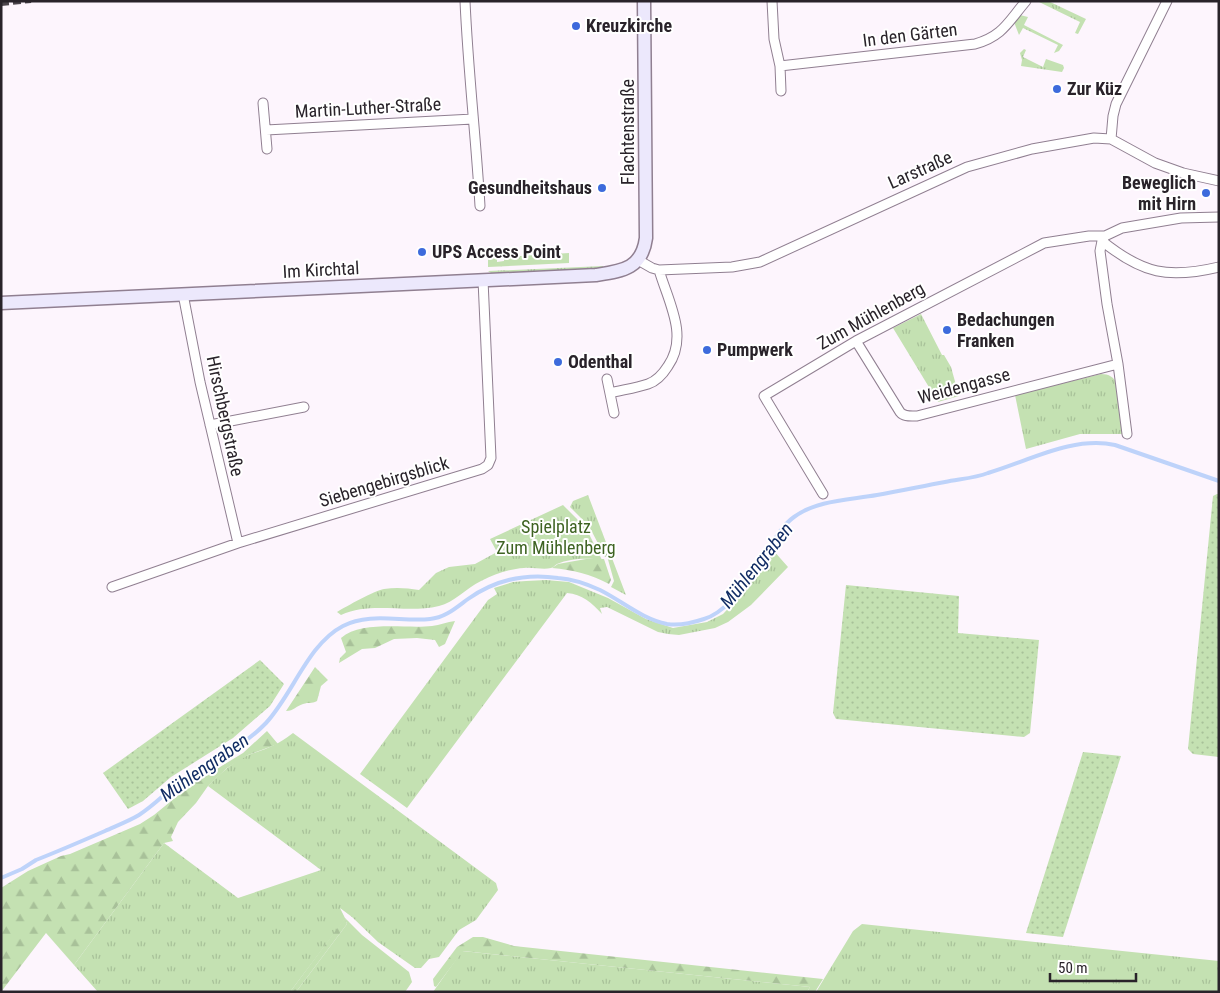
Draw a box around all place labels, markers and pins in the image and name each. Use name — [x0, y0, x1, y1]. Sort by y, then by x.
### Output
place label: Kreuzkirche — [586, 15, 672, 36]
marker: Kreuzkirche — [570, 20, 582, 32]
place label: Zur Küz — [1067, 78, 1122, 99]
marker: Zur Küz — [1051, 83, 1063, 95]
place label: Beweglich mit Hirn — [1122, 172, 1196, 214]
place label: Gesundheitshaus — [468, 177, 592, 198]
marker: Gesundheitshaus — [596, 182, 608, 194]
marker: Beweglich mit Hirn — [1200, 187, 1212, 199]
place label: UPS Access Point — [432, 241, 561, 262]
marker: UPS Access Point — [416, 246, 428, 258]
place label: Bedachungen Franken — [957, 309, 1055, 351]
marker: Bedachungen Franken — [941, 324, 953, 336]
place label: Pumpwerk — [717, 339, 793, 360]
marker: Pumpwerk — [701, 344, 713, 356]
place label: Odenthal — [568, 351, 633, 372]
marker: Odenthal — [552, 356, 564, 368]

